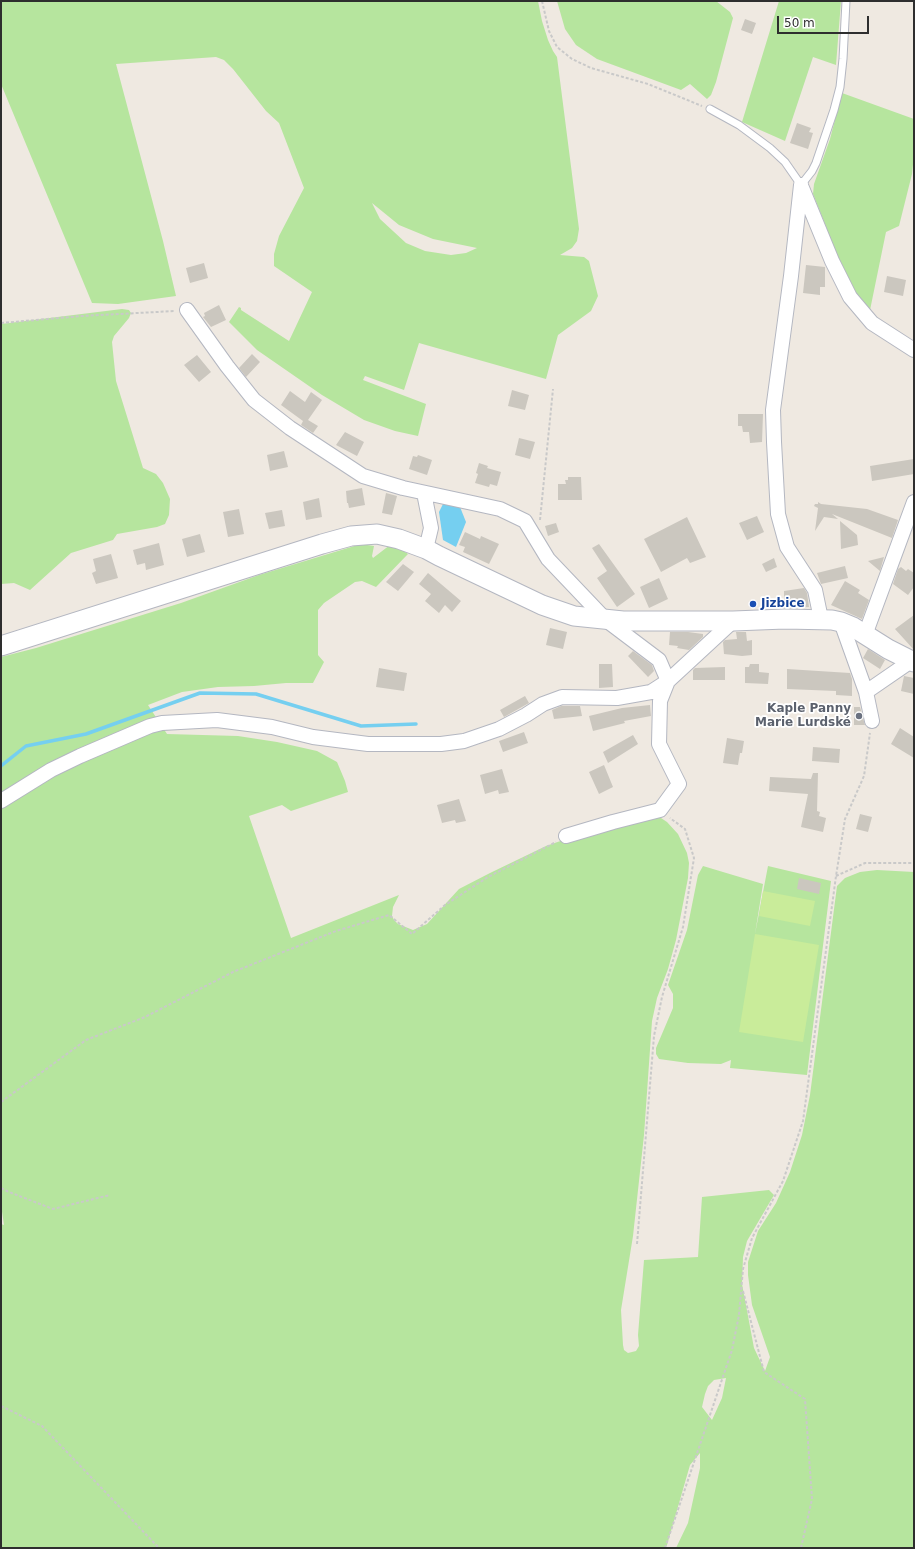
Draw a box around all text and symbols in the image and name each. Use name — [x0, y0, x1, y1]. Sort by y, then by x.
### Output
scale bar — [779, 8, 871, 34]
text: 50 m — [784, 16, 815, 30]
place label: Jizbice — [761, 597, 805, 611]
marker: Jizbice — [748, 599, 758, 609]
place label: Kaple Panny Marie Lurdské — [755, 702, 851, 730]
marker: Kaple Panny Marie Lurdské — [854, 711, 864, 721]

